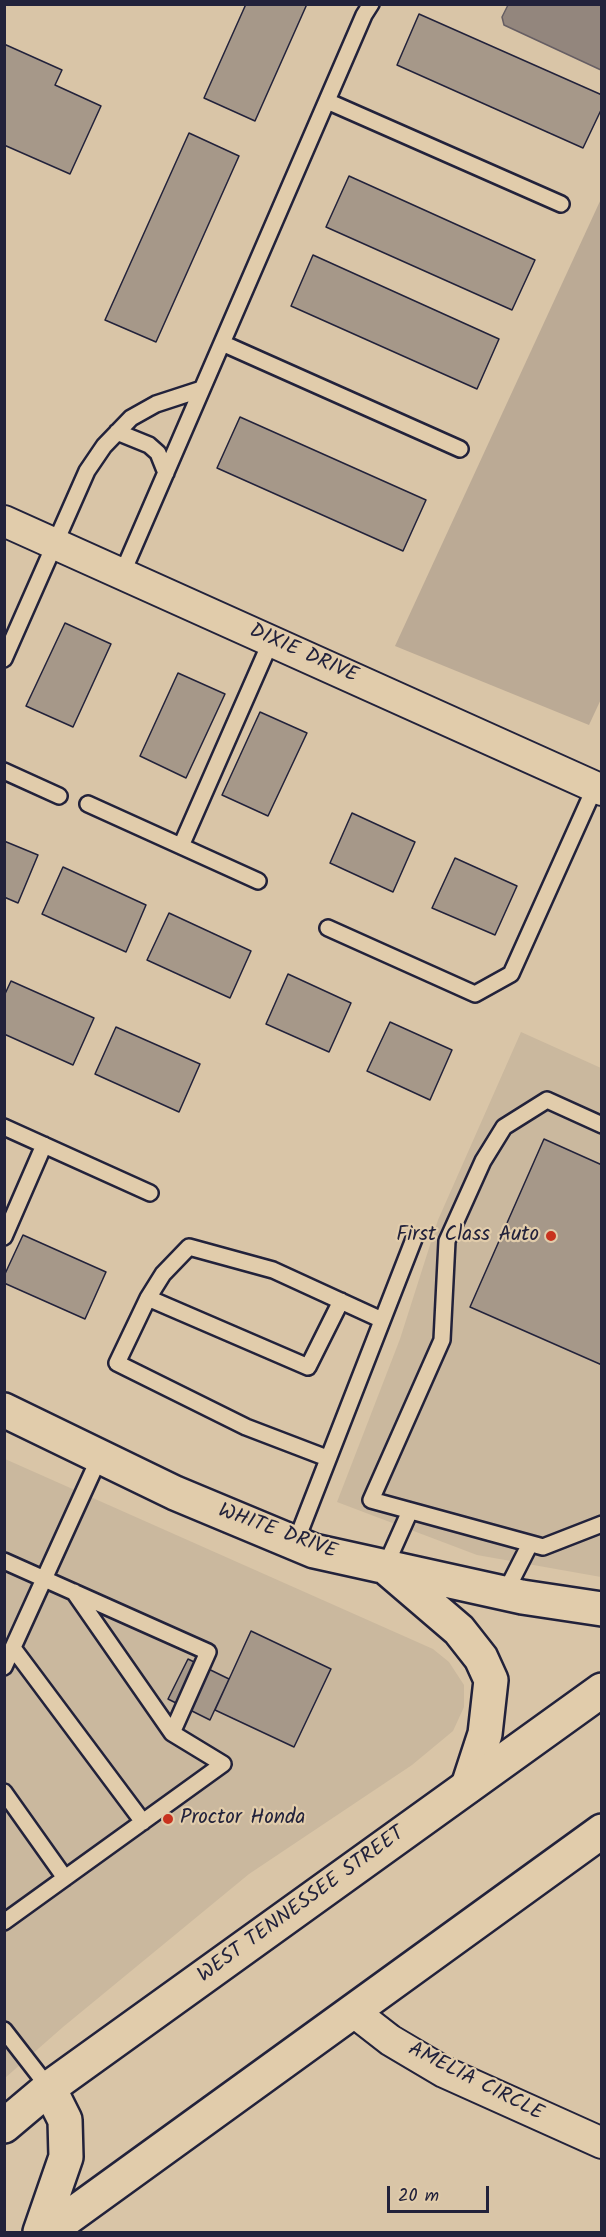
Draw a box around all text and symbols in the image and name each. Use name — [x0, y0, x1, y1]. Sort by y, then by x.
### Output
street label: DIXIE DRIVE — [245, 620, 361, 690]
place label: First Class Auto — [396, 1223, 539, 1249]
marker: First Class Auto — [544, 1229, 558, 1243]
street label: WHITE DRIVE — [214, 1500, 340, 1566]
place label: Proctor Honda — [180, 1806, 305, 1832]
marker: Proctor Honda — [161, 1812, 175, 1826]
street label: WEST TENNESSEE STREET — [194, 1822, 410, 1990]
street label: AMELIA CIRCLE — [403, 2038, 547, 2128]
scale bar — [390, 2174, 492, 2212]
text: 20 m — [398, 2182, 439, 2211]

